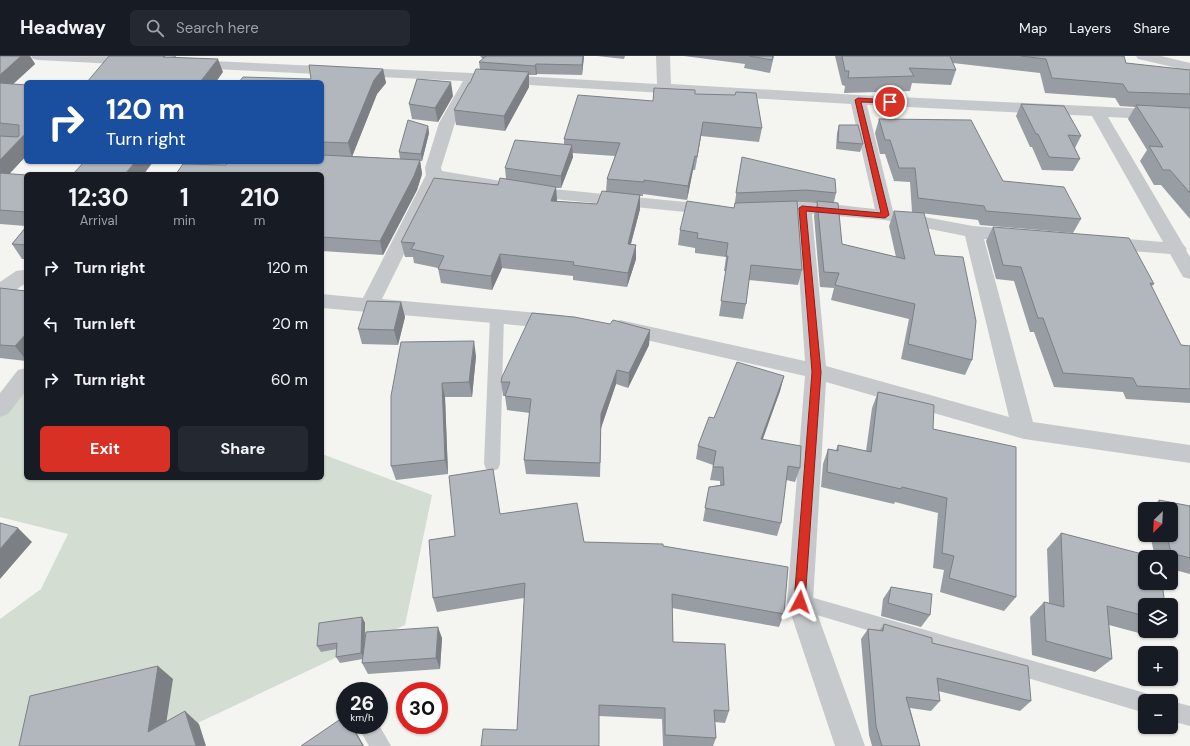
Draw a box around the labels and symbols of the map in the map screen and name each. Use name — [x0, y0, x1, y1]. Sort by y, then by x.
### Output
pin — [873, 85, 907, 119]
north arrow — [1138, 502, 1178, 542]
position arrow — [779, 581, 821, 623]
speed limit sign: 30 — [396, 682, 448, 734]

